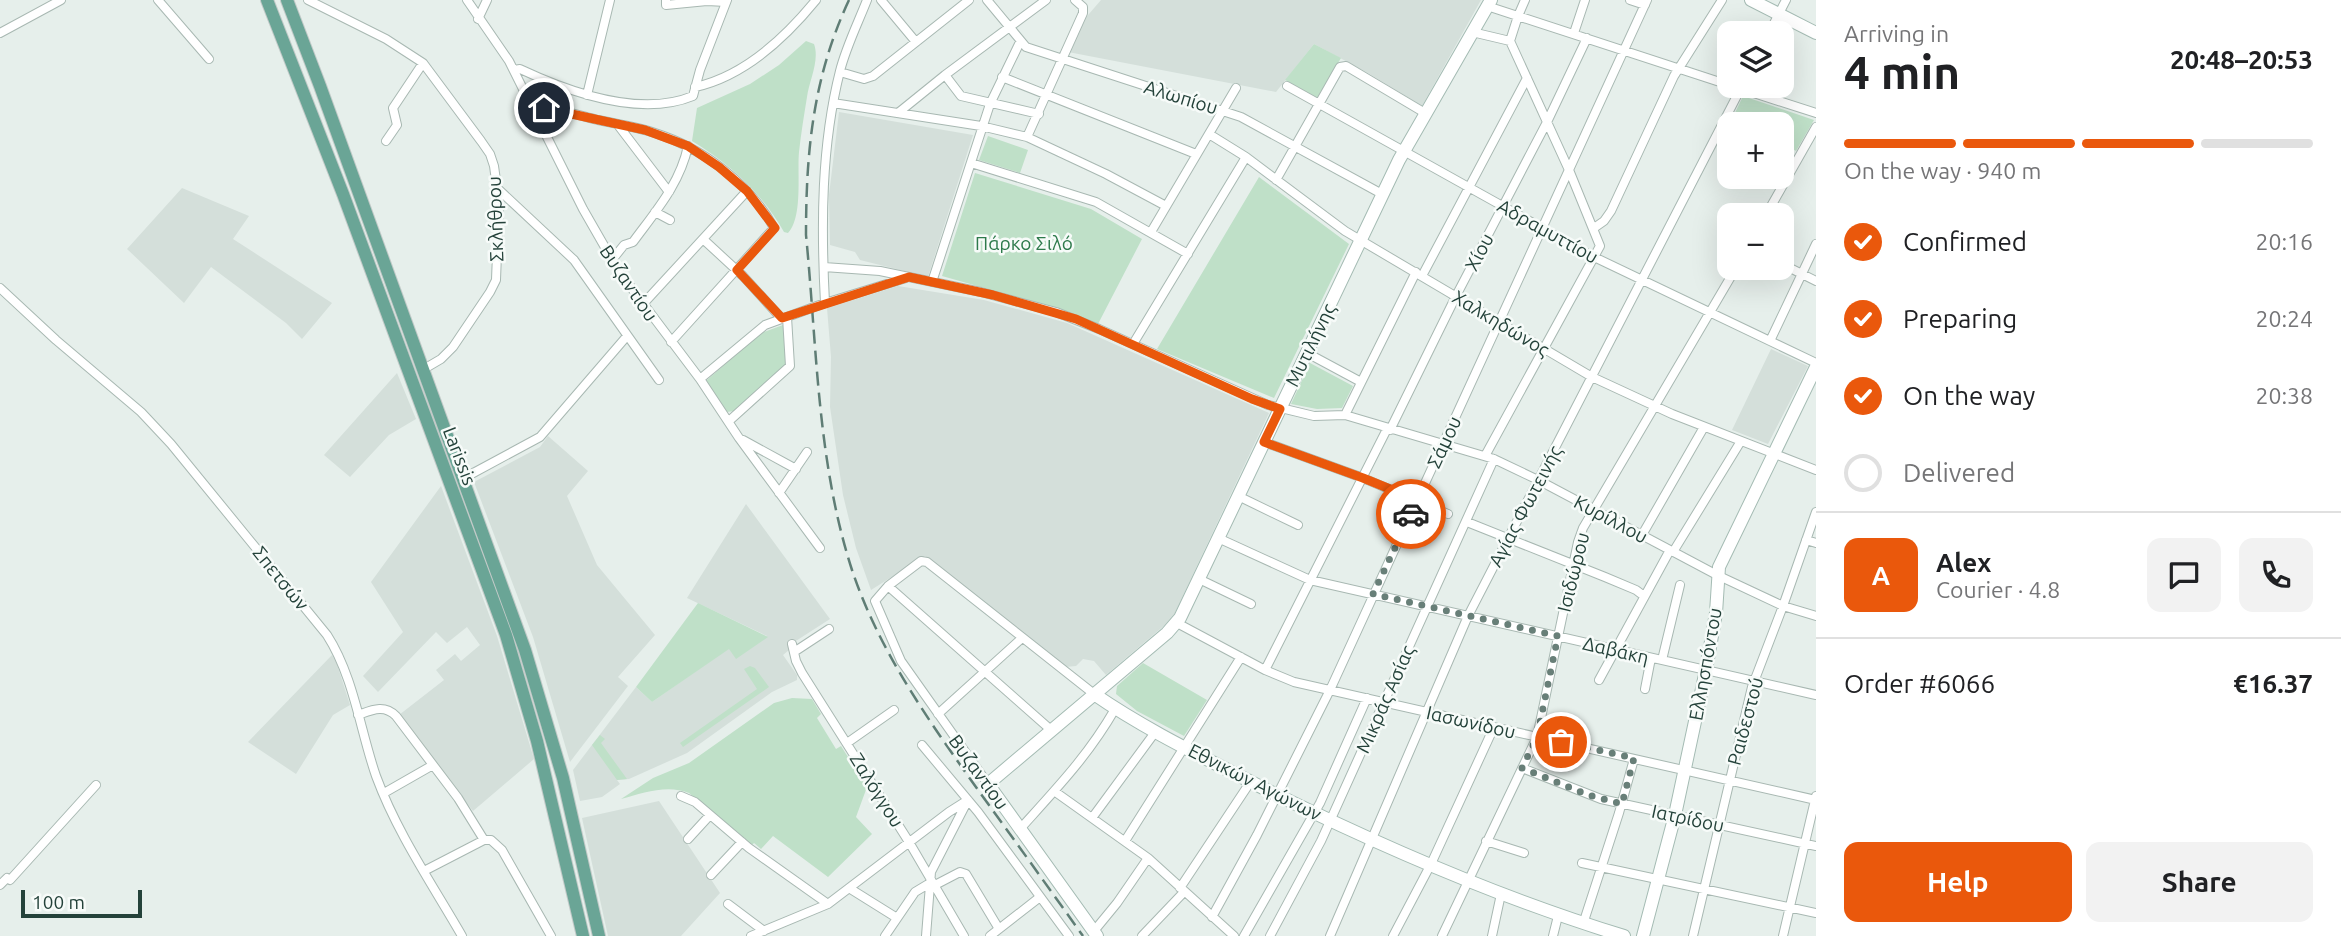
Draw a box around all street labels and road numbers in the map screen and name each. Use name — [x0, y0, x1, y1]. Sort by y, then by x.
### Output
street label: Αλωπίου — [1141, 75, 1221, 119]
street label: Σκλήθρου — [483, 176, 507, 262]
street label: Αδραμυττίου — [1494, 194, 1602, 268]
street label: Χίου — [1460, 230, 1498, 274]
street label: Βυζαντίου — [595, 241, 663, 325]
street label: Χαλκηδώνος — [1449, 285, 1554, 361]
street label: Μυτιλήνης — [1280, 300, 1340, 390]
street label: Σάμου — [1422, 412, 1466, 472]
street label: Larissis — [439, 424, 481, 488]
street label: Αγίας Φωτεινής — [1484, 441, 1566, 570]
street label: Κυρίλλου — [1570, 490, 1652, 548]
street label: Ισιδώρου — [1552, 530, 1594, 614]
street label: Σπετσών — [249, 542, 313, 614]
street label: Ελλησπόντου — [1684, 606, 1726, 722]
street label: Δαβάκη — [1581, 632, 1651, 668]
street label: Μικράς Ασίας — [1351, 641, 1419, 756]
street label: Ραιδεστού — [1723, 675, 1767, 767]
street label: Ιασωνίδου — [1424, 701, 1518, 743]
street label: Βυζαντίου — [944, 730, 1014, 814]
street label: Εθνικών Αγώνων — [1185, 739, 1325, 825]
street label: Ζαλόγγου — [846, 749, 908, 831]
street label: Ιατρίδου — [1650, 800, 1726, 836]

